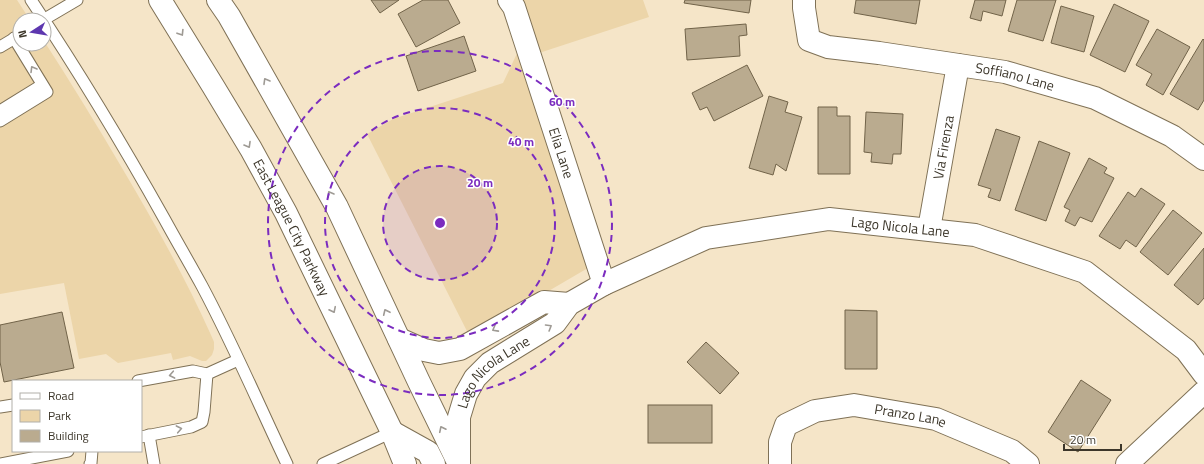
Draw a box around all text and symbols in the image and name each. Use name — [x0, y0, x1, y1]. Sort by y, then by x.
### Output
north arrow — [12, 12, 52, 52]
text: N — [14, 29, 31, 39]
one-way arrow — [176, 29, 183, 36]
street label: Soffiano Lane — [974, 57, 1057, 96]
one-way arrow — [30, 66, 37, 73]
one-way arrow — [263, 78, 270, 85]
text: 60 m — [549, 92, 575, 111]
street label: Via Firenza — [927, 114, 959, 181]
street label: Elia Lane — [544, 125, 580, 181]
text: 40 m — [508, 132, 534, 151]
one-way arrow — [243, 140, 250, 148]
street label: East League City Parkway — [248, 155, 336, 300]
text: 20 m — [467, 173, 493, 192]
one-way arrow — [328, 191, 335, 199]
street label: Lago Nicola Lane — [850, 210, 951, 242]
centre of rings — [433, 216, 447, 230]
one-way arrow — [328, 306, 336, 313]
one-way arrow — [383, 308, 391, 316]
one-way arrow — [545, 324, 552, 332]
one-way arrow — [492, 325, 499, 332]
street label: Lago Nicola Lane — [451, 330, 534, 411]
one-way arrow — [169, 370, 176, 378]
legend — [12, 380, 142, 452]
text: Road — [48, 386, 74, 405]
street label: Pranzo Lane — [873, 398, 950, 432]
text: Park — [48, 406, 71, 425]
text: Building — [48, 426, 89, 445]
one-way arrow — [176, 426, 182, 434]
one-way arrow — [439, 426, 447, 433]
scale bar — [1064, 426, 1121, 452]
text: 20 m — [1070, 430, 1096, 449]

